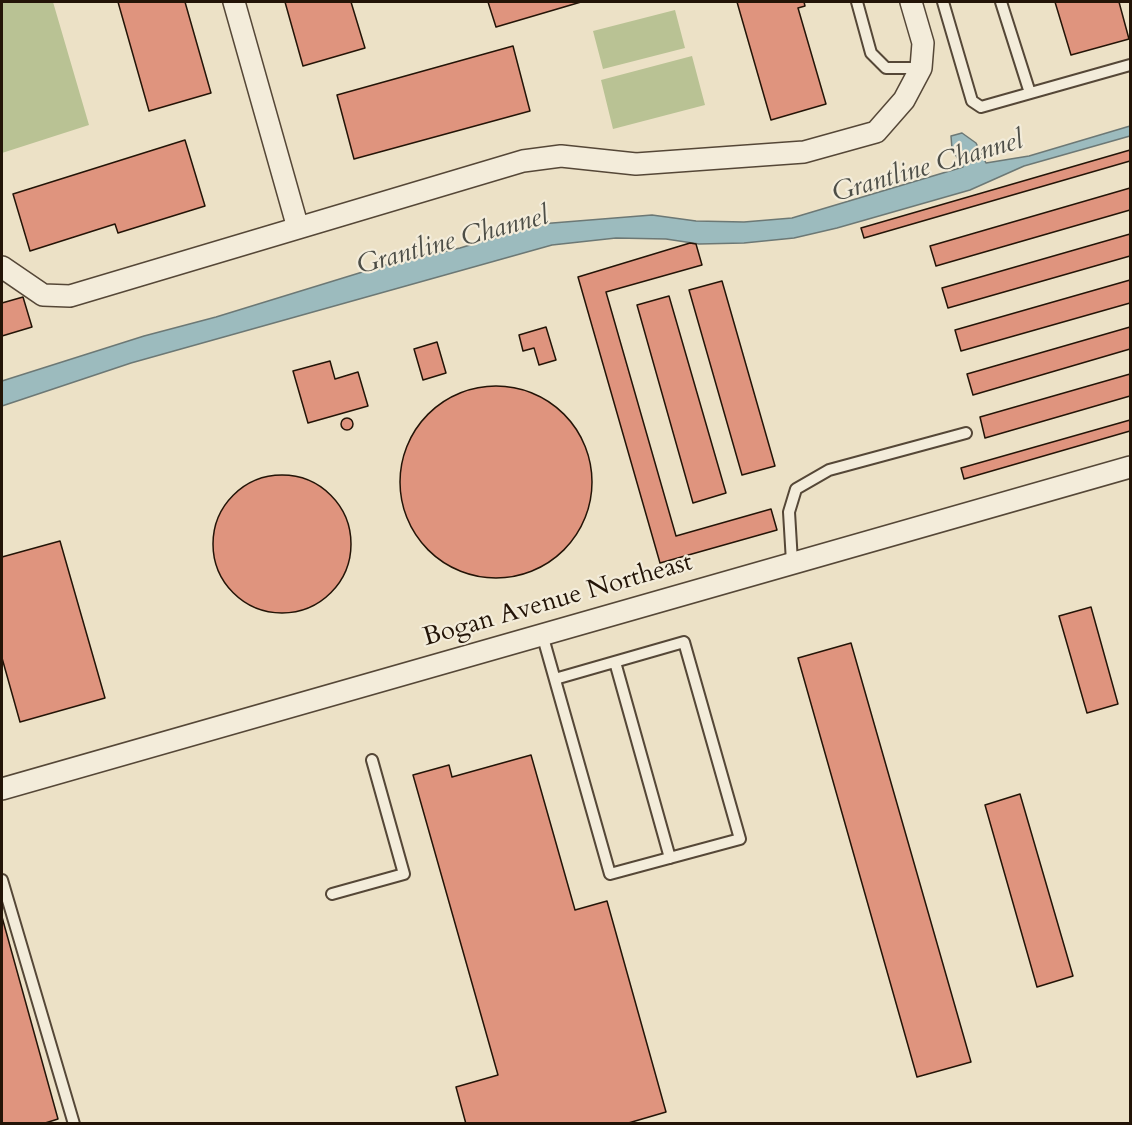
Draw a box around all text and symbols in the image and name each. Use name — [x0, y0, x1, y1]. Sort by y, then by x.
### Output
water label: Grantline Channel — [829, 125, 1027, 211]
water label: Grantline Channel — [354, 201, 552, 283]
street label: Bogan Avenue Northeast — [420, 548, 696, 654]

